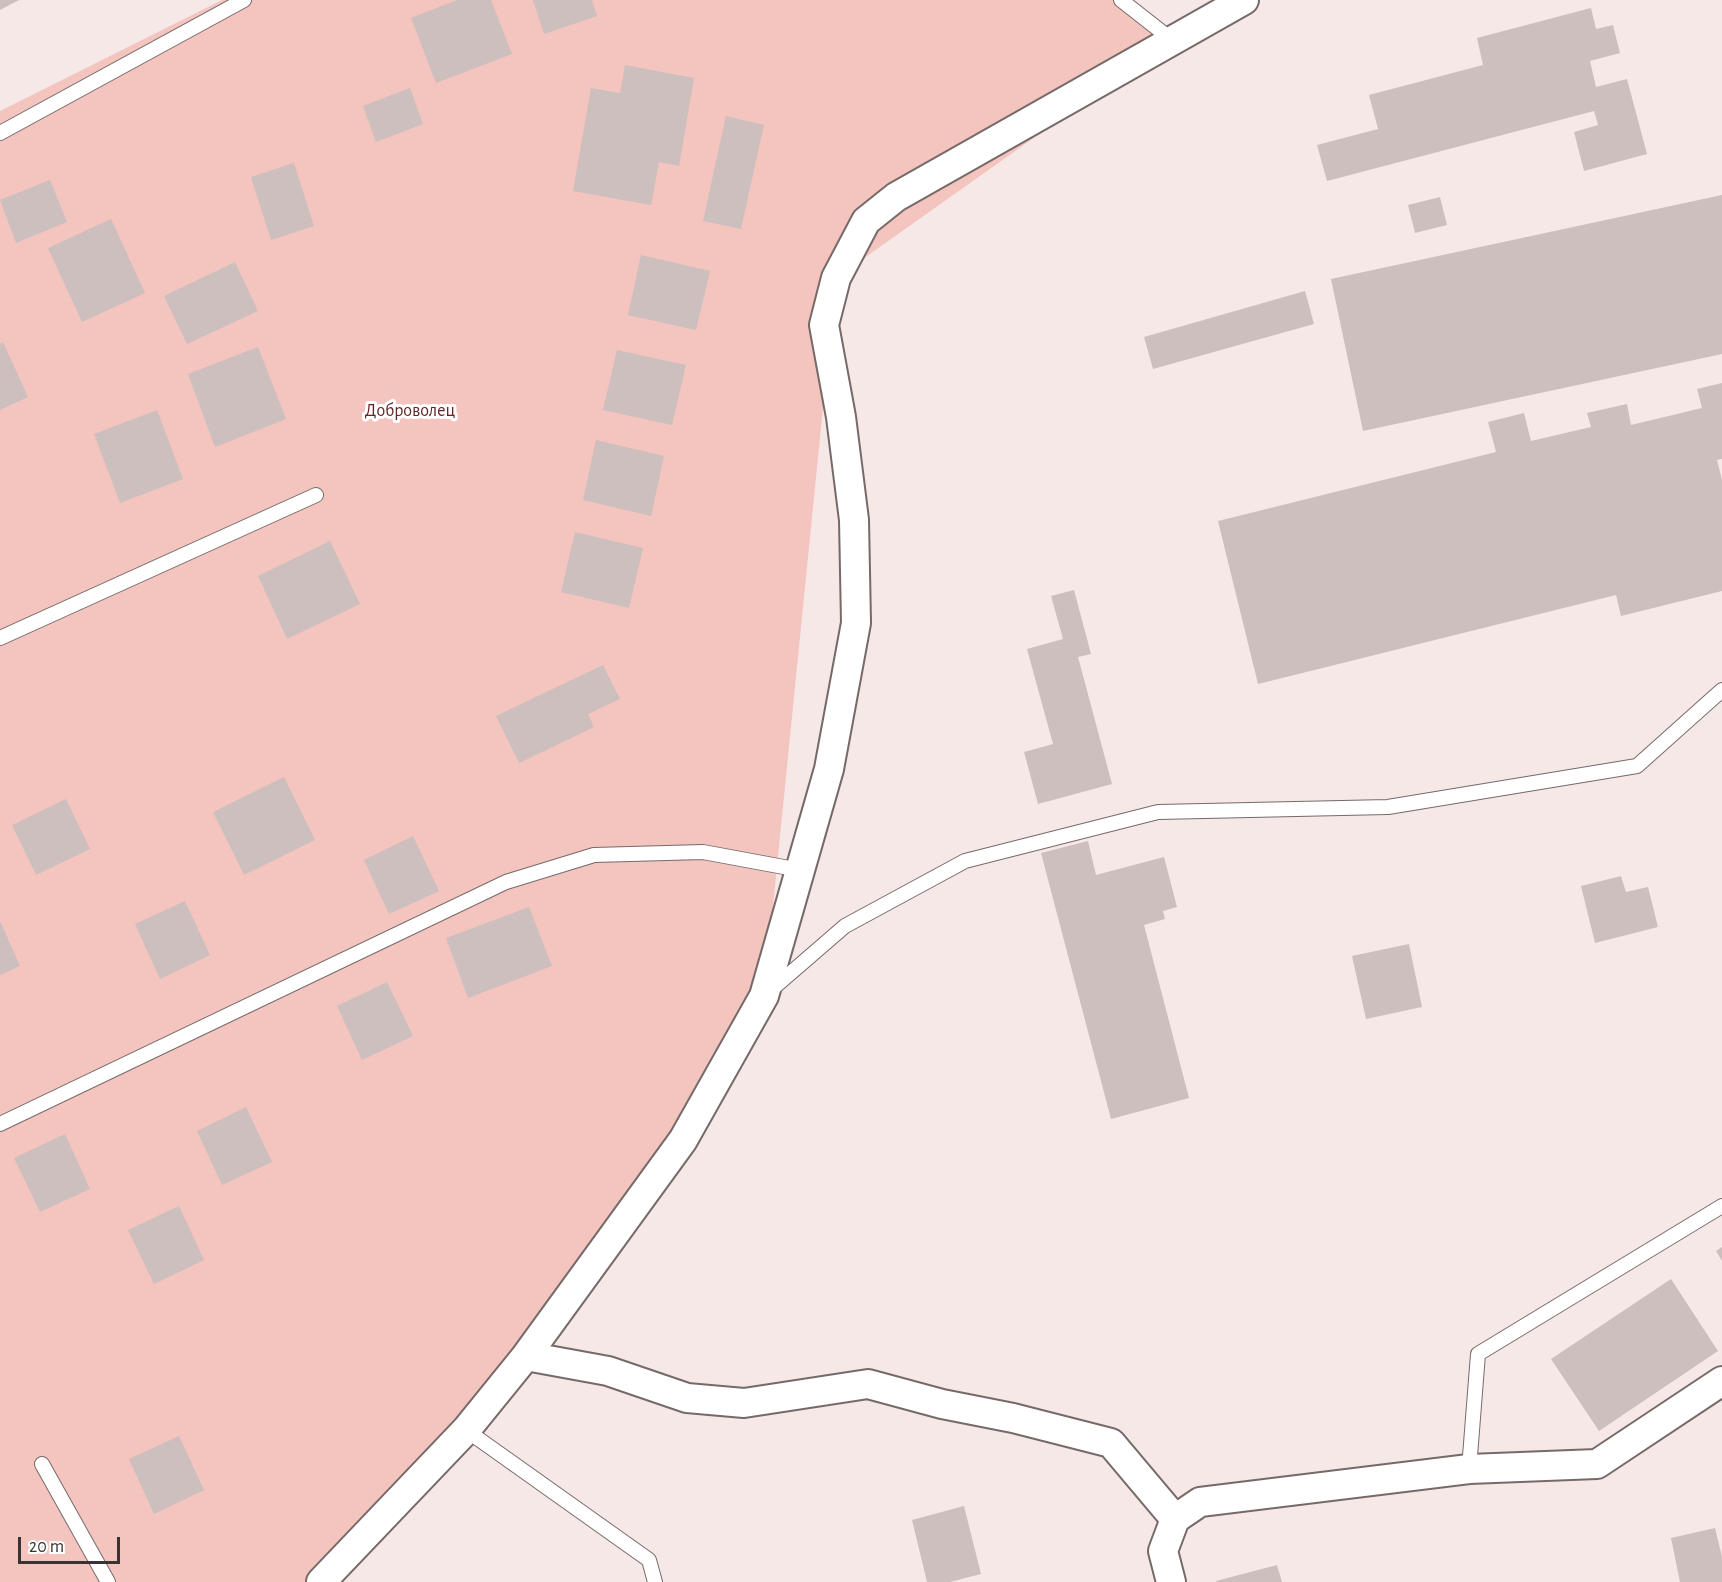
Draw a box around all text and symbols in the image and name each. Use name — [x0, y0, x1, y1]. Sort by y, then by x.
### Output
park label: Доброволец — [365, 400, 455, 422]
scale bar — [21, 1525, 123, 1563]
text: 20 m — [29, 1538, 64, 1556]

